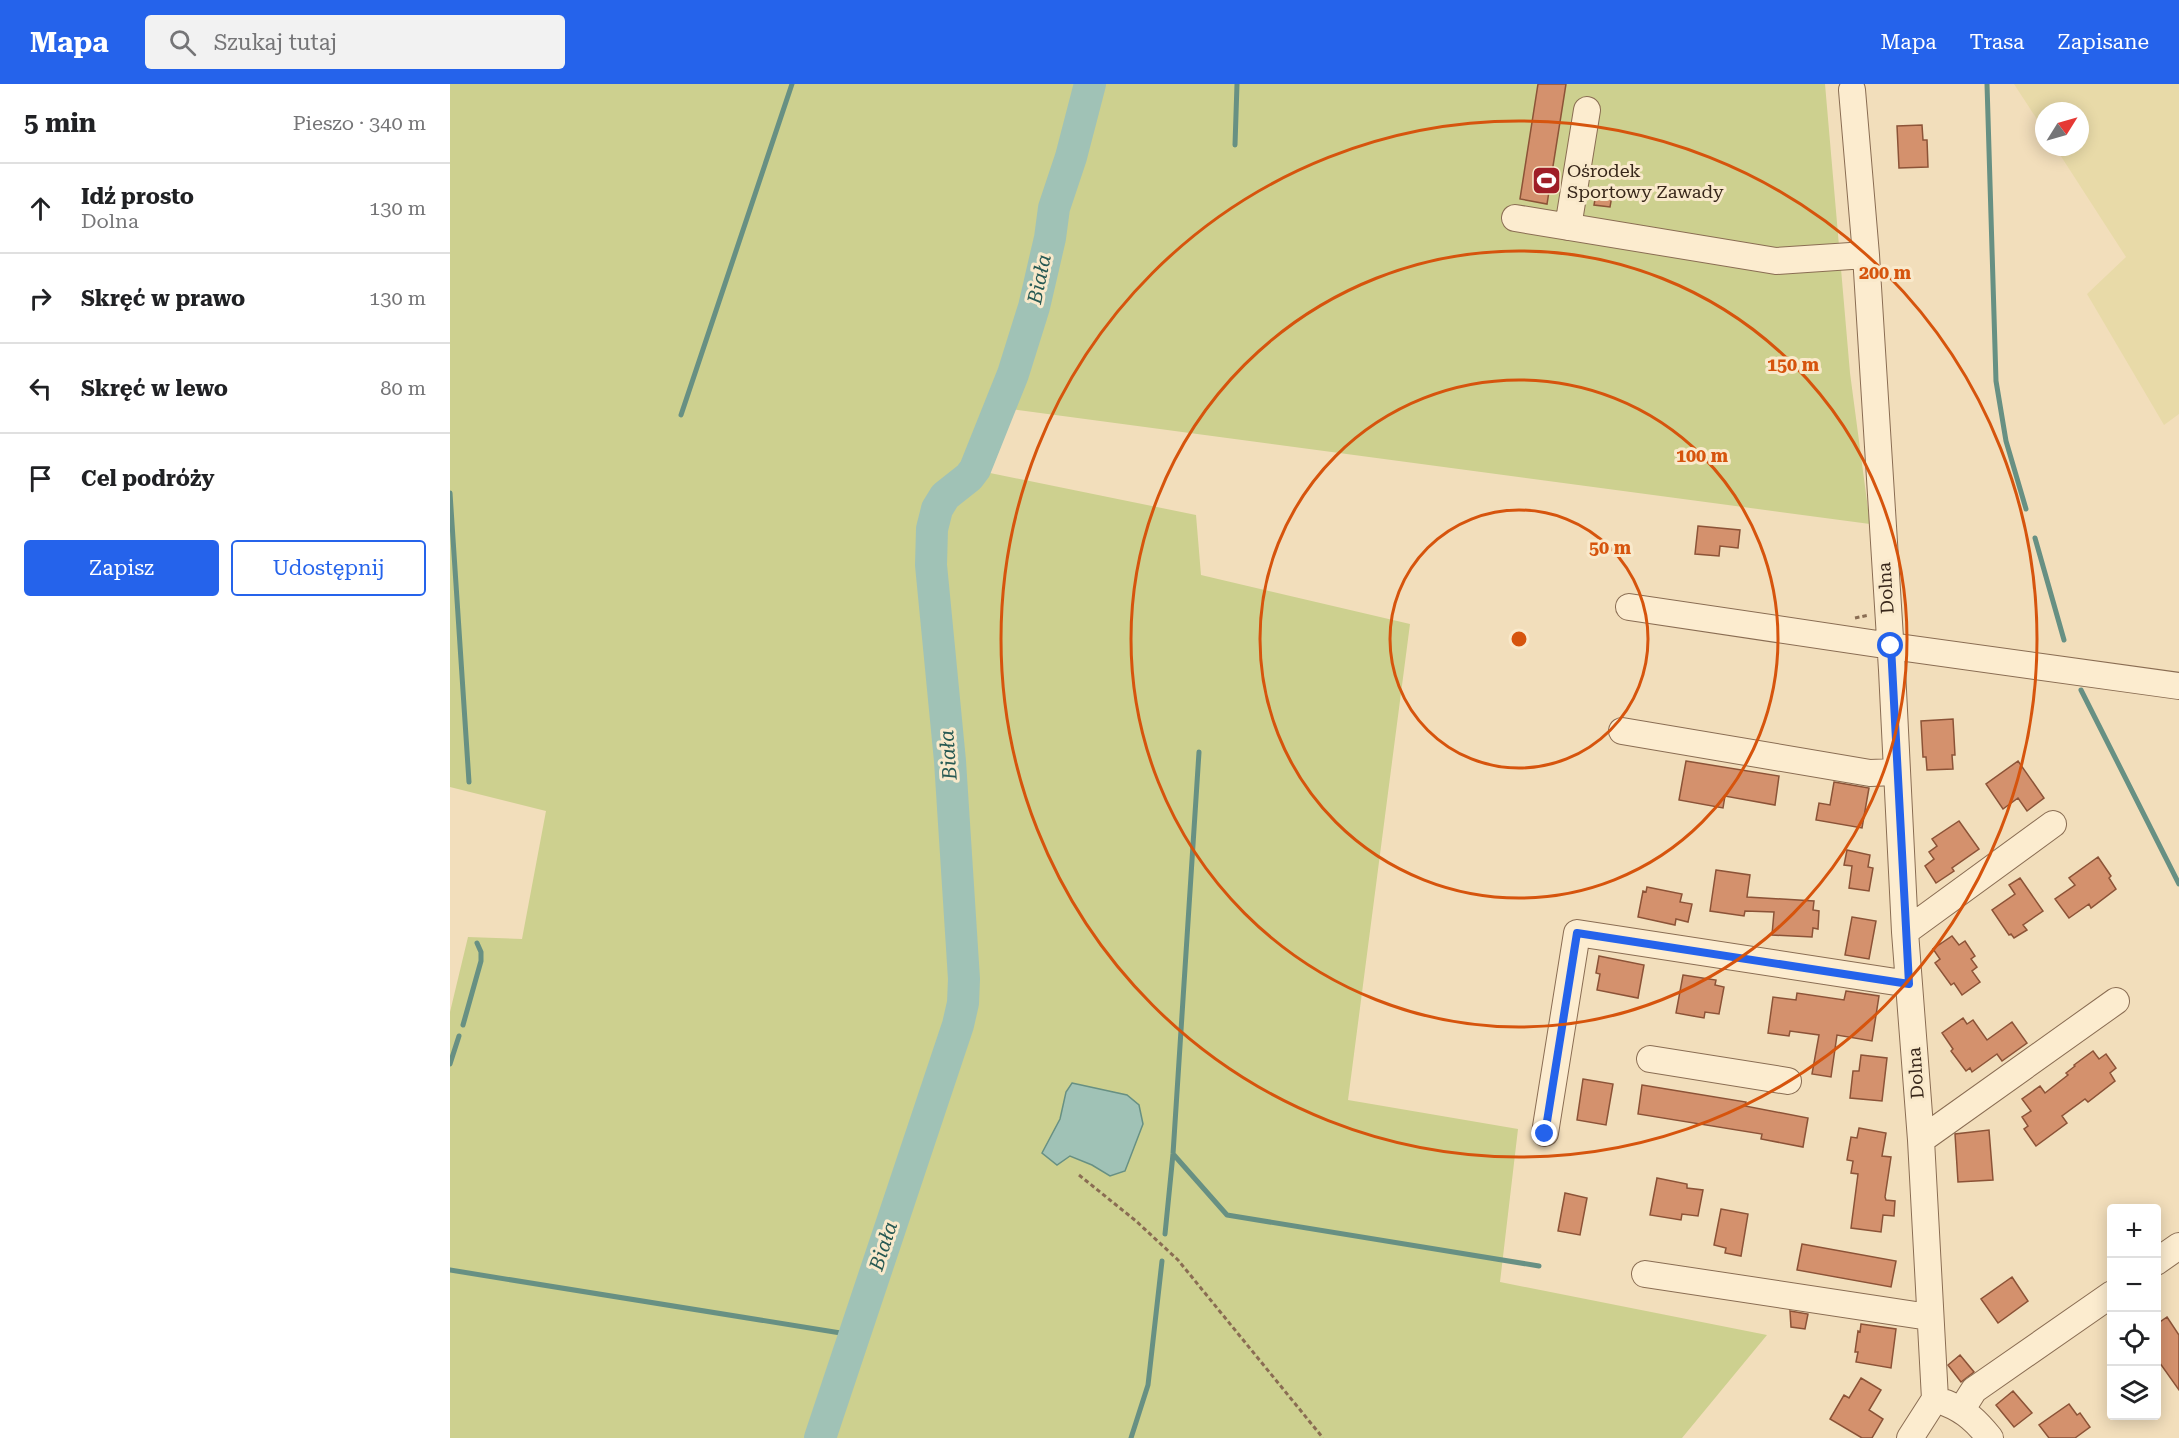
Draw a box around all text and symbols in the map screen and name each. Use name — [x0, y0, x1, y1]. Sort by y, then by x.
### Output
search box — [145, 15, 565, 69]
text: Mapa — [30, 26, 109, 59]
icon: search — [166, 26, 199, 59]
text: Szukaj tutaj — [214, 30, 337, 55]
text: Mapa — [1880, 30, 1937, 54]
text: Trasa — [1970, 30, 2024, 54]
text: Zapisane — [2057, 30, 2149, 54]
north arrow — [2035, 102, 2089, 156]
text: 5 min — [24, 108, 96, 138]
text: Pieszo · 340 m — [293, 111, 426, 135]
place label: Ośrodek Sportowy Zawady — [1567, 160, 1724, 202]
sports icon: Ośrodek Sportowy Zawady — [1530, 165, 1562, 197]
text: Idź prosto — [81, 184, 194, 209]
icon: ahead — [24, 192, 57, 225]
text: 130 m — [369, 196, 426, 220]
text: Dolna — [81, 209, 139, 233]
water label: Biała — [1022, 252, 1056, 307]
text: 200 m — [1859, 262, 1912, 283]
icon: right — [24, 282, 57, 315]
text: Skręć w prawo — [81, 286, 245, 311]
text: 130 m — [369, 286, 426, 310]
text: 150 m — [1767, 354, 1820, 375]
icon: left — [24, 372, 57, 405]
text: Skręć w lewo — [81, 376, 228, 401]
text: 80 m — [380, 376, 426, 400]
text: 100 m — [1676, 445, 1729, 466]
icon: arrive — [24, 462, 57, 495]
text: Cel podróży — [81, 466, 215, 491]
text: 50 m — [1589, 537, 1632, 558]
button: Zapisz — [24, 540, 219, 596]
button: Udostępnij — [231, 540, 426, 596]
street label: Dolna — [1873, 561, 1898, 615]
centre of rings — [1509, 629, 1529, 649]
route start — [1877, 632, 1903, 658]
water label: Biała — [934, 729, 962, 782]
street label: Dolna — [1903, 1046, 1928, 1100]
route end — [1531, 1120, 1557, 1146]
map controls — [2107, 1204, 2161, 1420]
button: + — [2107, 1204, 2161, 1258]
water label: Biała — [864, 1218, 902, 1274]
button: − — [2107, 1258, 2161, 1312]
button: locate — [2107, 1312, 2161, 1366]
button: layers — [2107, 1366, 2161, 1420]

